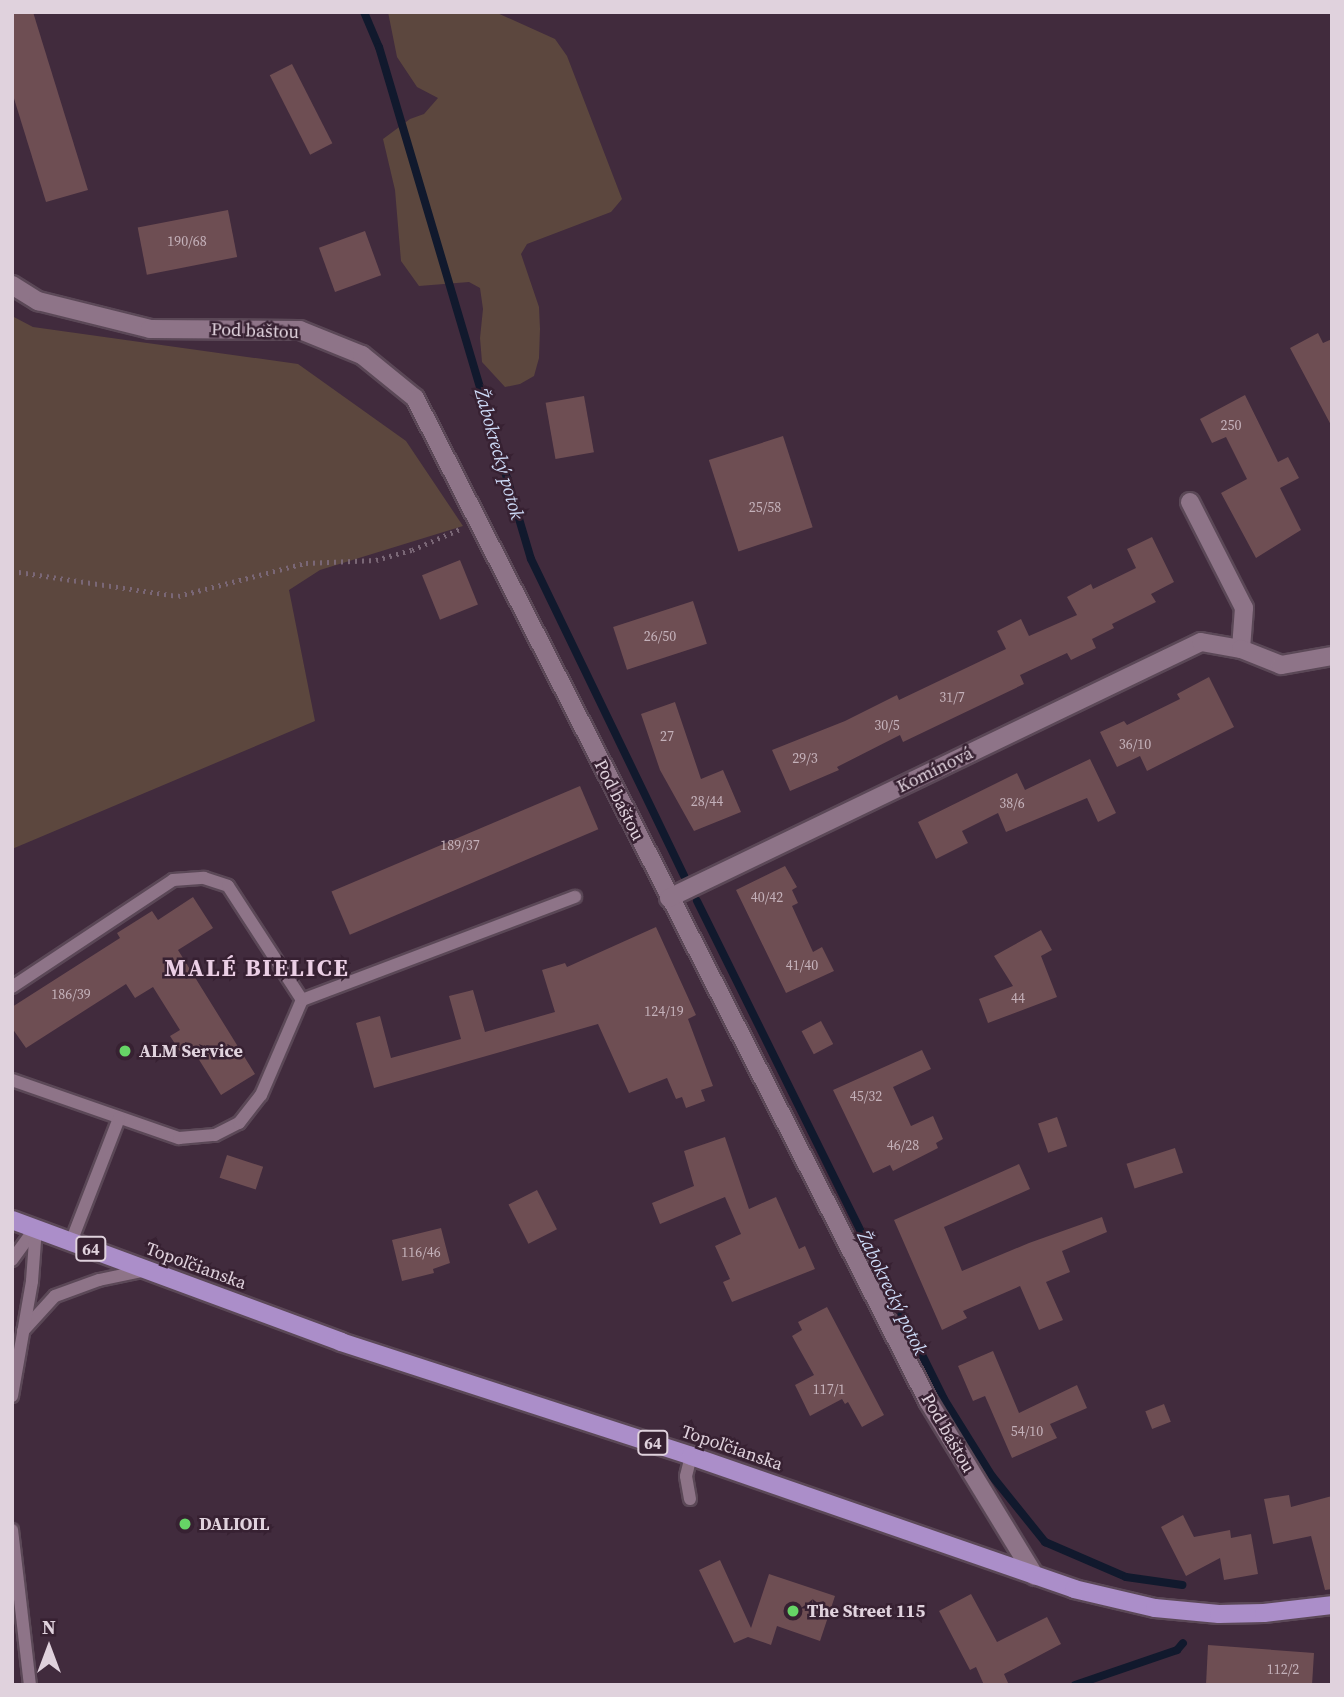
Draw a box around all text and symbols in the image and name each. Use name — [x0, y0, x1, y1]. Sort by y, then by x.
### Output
house number: 190/68 — [167, 233, 207, 249]
street label: Pod baštou — [211, 319, 299, 343]
water label: Žabokrecký potok — [469, 386, 529, 522]
house number: 250 — [1221, 417, 1241, 433]
house number: 25/58 — [749, 499, 781, 515]
house number: 26/50 — [644, 628, 676, 644]
house number: 31/7 — [939, 689, 965, 705]
house number: 30/5 — [874, 717, 900, 733]
house number: 27 — [660, 728, 674, 744]
house number: 36/10 — [1119, 736, 1151, 752]
street label: Komínová — [893, 742, 977, 798]
house number: 29/3 — [792, 750, 818, 766]
street label: Pod baštou — [589, 756, 649, 844]
house number: 28/44 — [691, 793, 723, 809]
house number: 38/6 — [999, 795, 1025, 811]
house number: 189/37 — [440, 837, 480, 853]
house number: 40/42 — [751, 889, 783, 905]
district label: MALÉ BIELICE — [166, 954, 348, 982]
house number: 41/40 — [786, 957, 818, 973]
house number: 186/39 — [51, 986, 91, 1002]
house number: 44 — [1011, 990, 1025, 1006]
house number: 124/19 — [644, 1003, 684, 1019]
place label: ALM Service — [139, 1040, 243, 1062]
marker: ALM Service — [117, 1043, 133, 1059]
house number: 45/32 — [850, 1088, 882, 1104]
house number: 46/28 — [887, 1137, 919, 1153]
water label: Žabokrecký potok — [852, 1227, 932, 1359]
road number: 64 — [75, 1236, 107, 1261]
street label: Topoľčianska — [143, 1238, 249, 1294]
house number: 116/46 — [401, 1244, 441, 1260]
house number: 117/1 — [813, 1381, 845, 1397]
street label: Pod baštou — [917, 1390, 979, 1476]
street label: Topoľčianska — [679, 1421, 785, 1475]
house number: 54/10 — [1011, 1423, 1043, 1439]
road number: 64 — [637, 1430, 669, 1456]
place label: DALIOIL — [199, 1513, 269, 1535]
marker: DALIOIL — [177, 1516, 193, 1532]
place label: The Street 115 — [807, 1600, 925, 1622]
marker: The Street 115 — [785, 1603, 801, 1619]
north arrow — [14, 1613, 84, 1683]
text: N — [42, 1614, 56, 1640]
house number: 112/2 — [1267, 1661, 1299, 1677]

